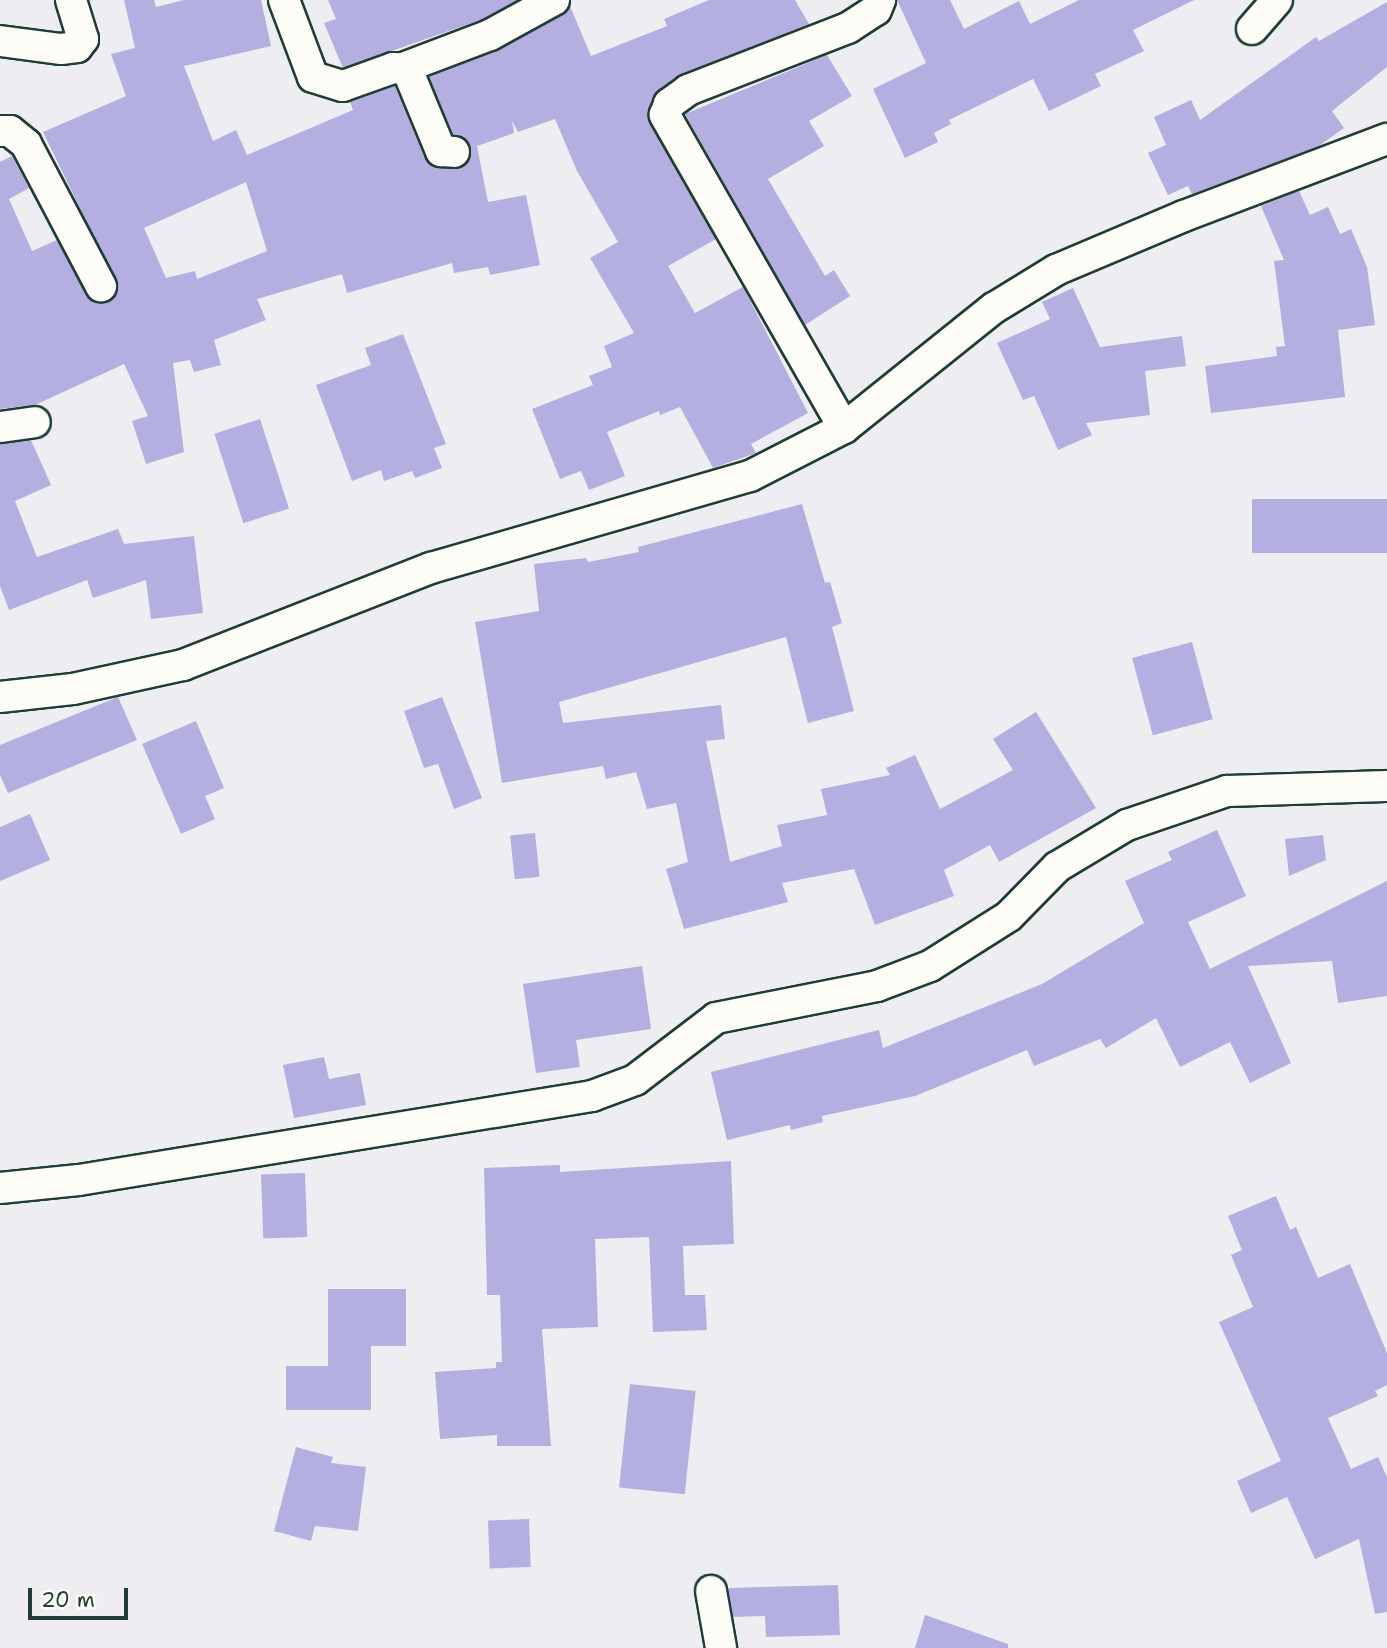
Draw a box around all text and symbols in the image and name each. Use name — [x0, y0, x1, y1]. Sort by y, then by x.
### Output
scale bar — [32, 1574, 131, 1618]
text: 20 m — [41, 1586, 95, 1614]

